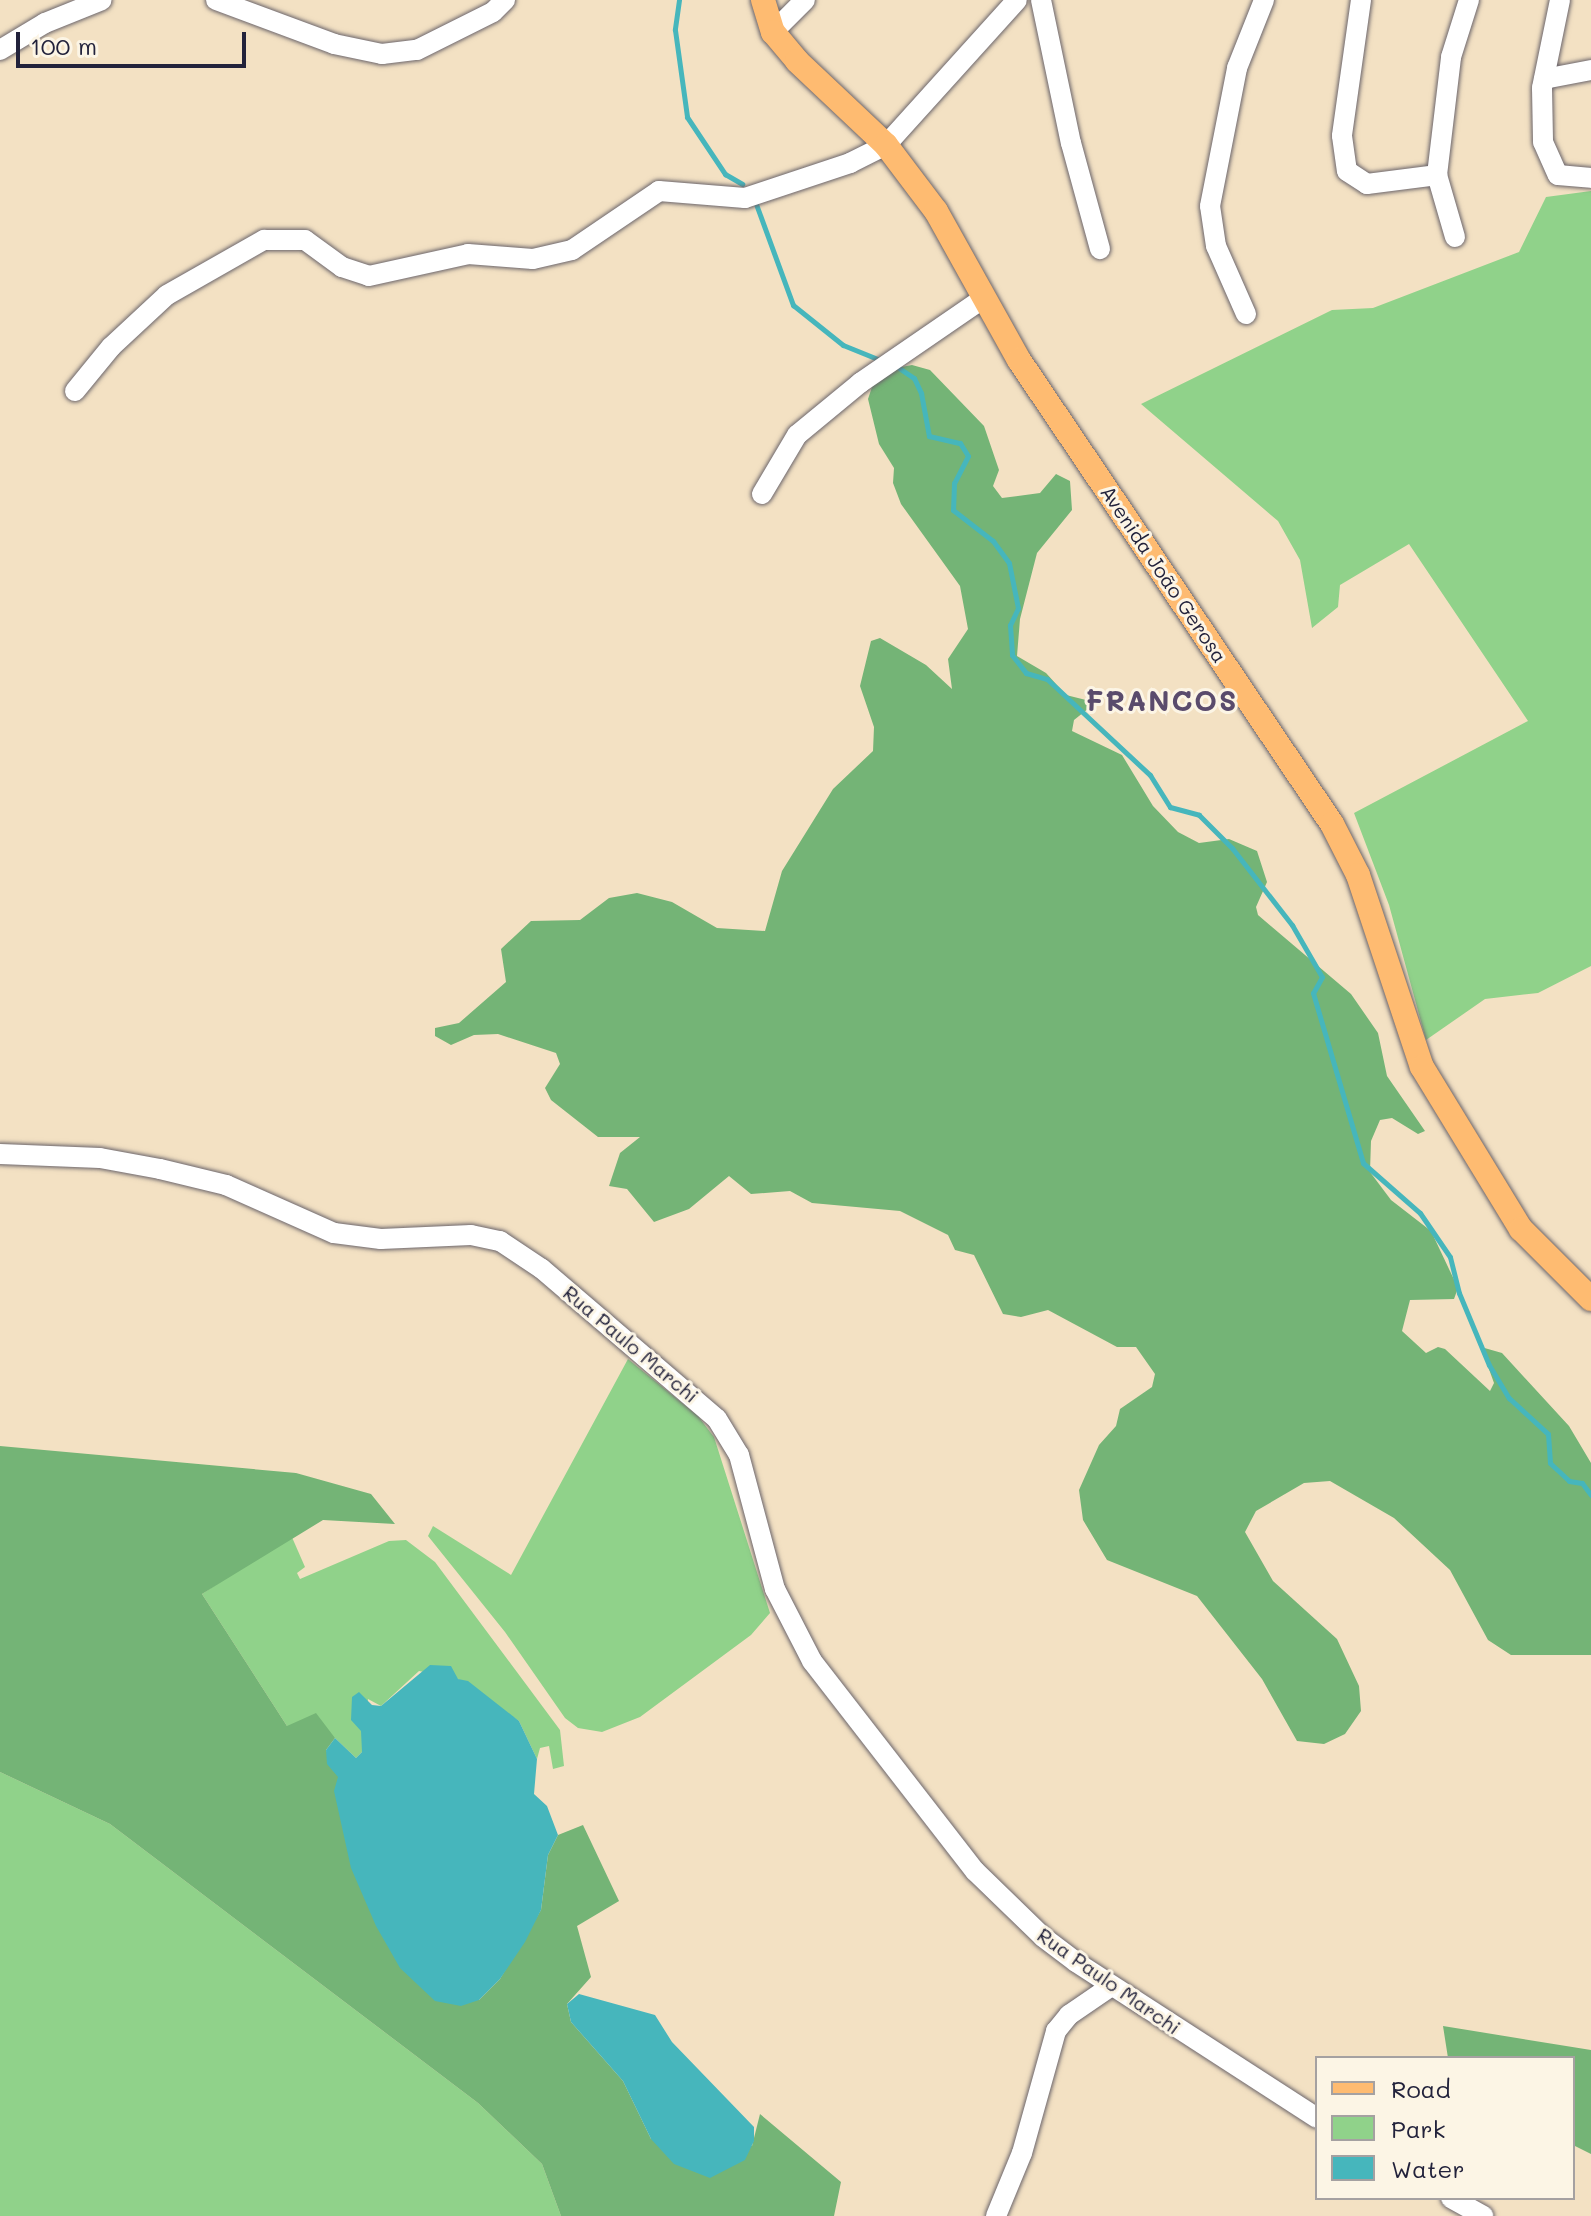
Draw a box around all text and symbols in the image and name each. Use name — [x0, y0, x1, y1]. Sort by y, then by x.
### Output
scale bar — [20, 16, 250, 66]
text: 100 m — [30, 30, 97, 61]
street label: Avenida João Gerosa — [1096, 481, 1232, 667]
district label: FRANCOS — [1085, 683, 1239, 717]
street label: Rua Paulo Marchi — [559, 1280, 703, 1408]
street label: Rua Paulo Marchi — [1033, 1923, 1185, 2039]
legend — [1315, 2056, 1575, 2200]
text: Road — [1391, 2073, 1451, 2104]
text: Park — [1391, 2113, 1445, 2144]
text: Water — [1391, 2153, 1465, 2184]

